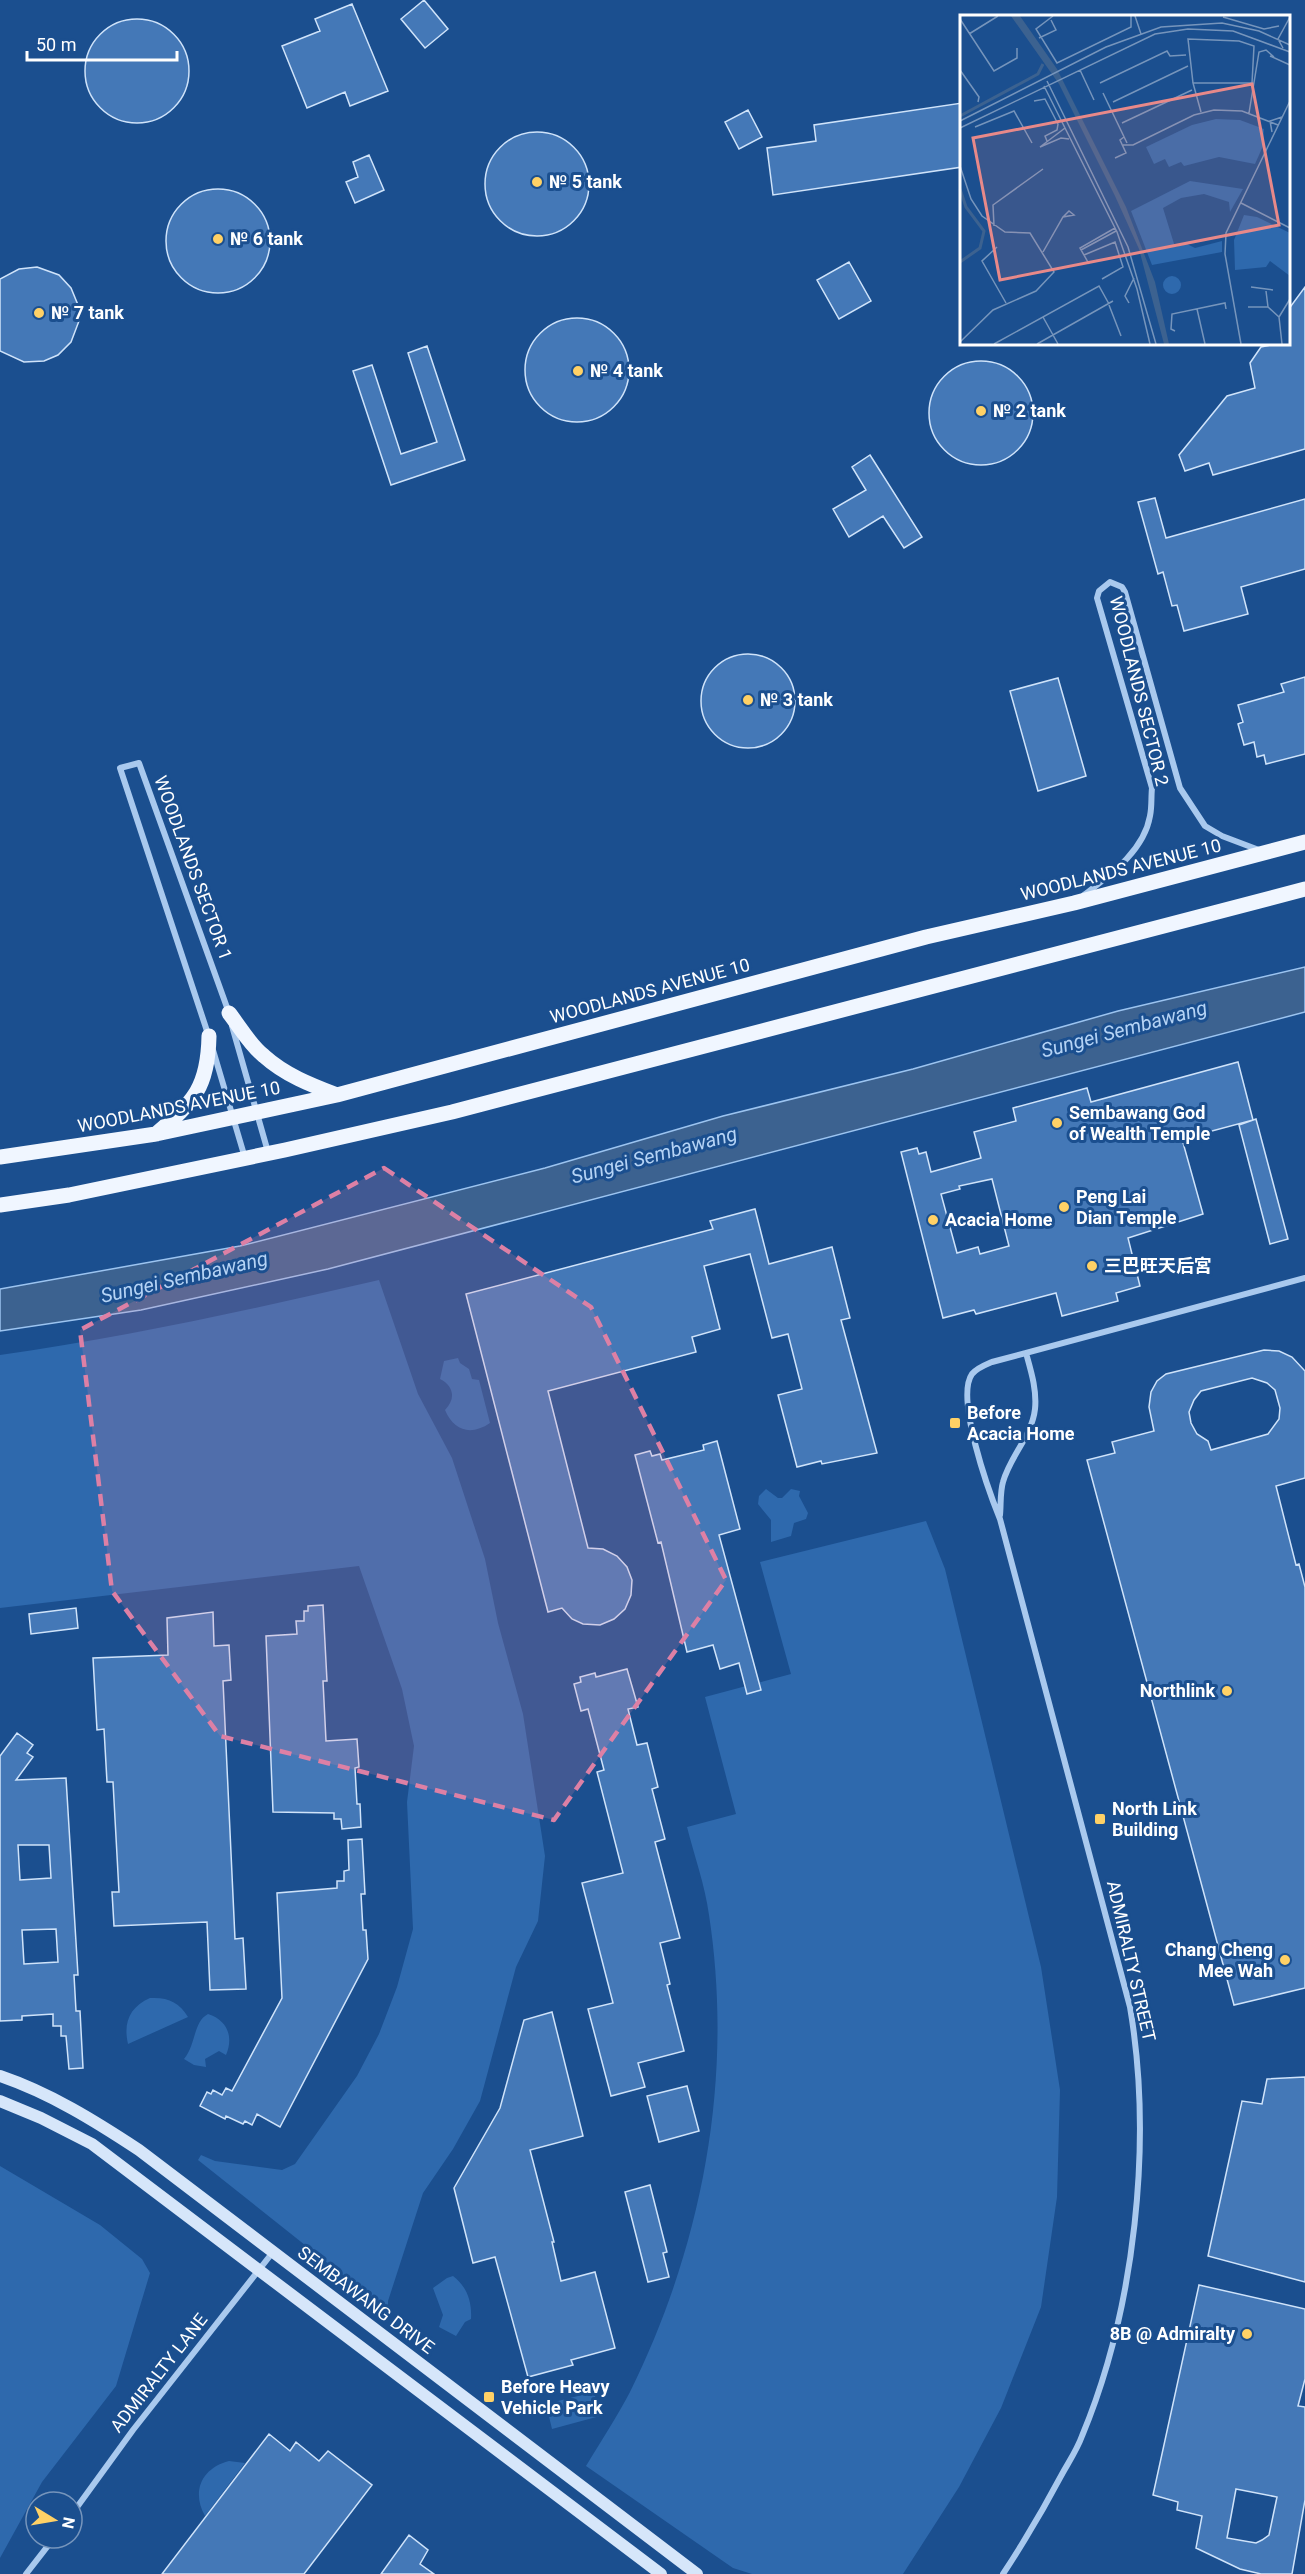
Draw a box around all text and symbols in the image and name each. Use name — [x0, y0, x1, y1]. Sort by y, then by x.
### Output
inset map — [960, 15, 1290, 345]
scale bar — [27, 24, 177, 62]
text: 50 m — [36, 34, 76, 55]
place label: № 5 tank — [549, 171, 622, 192]
marker: № 5 tank — [530, 175, 544, 189]
place label: № 6 tank — [230, 228, 303, 249]
marker: № 6 tank — [211, 232, 225, 246]
place label: № 7 tank — [51, 302, 124, 323]
marker: № 7 tank — [32, 306, 46, 320]
place label: № 4 tank — [590, 360, 663, 381]
marker: № 4 tank — [571, 364, 585, 378]
place label: № 2 tank — [993, 400, 1066, 421]
marker: № 2 tank — [974, 404, 988, 418]
street label: WOODLANDS SECTOR 2 — [1106, 594, 1173, 788]
place label: № 3 tank — [760, 689, 833, 710]
marker: № 3 tank — [741, 693, 755, 707]
street label: WOODLANDS SECTOR 1 — [150, 773, 237, 963]
street label: WOODLANDS AVENUE 10 — [1018, 834, 1223, 905]
street label: WOODLANDS AVENUE 10 — [548, 954, 752, 1027]
water label: Sungei Sembawang — [1038, 995, 1210, 1063]
street label: WOODLANDS AVENUE 10 — [76, 1077, 282, 1136]
place label: Sembawang God of Wealth Temple — [1069, 1102, 1210, 1144]
marker: Sembawang God of Wealth Temple — [1050, 1116, 1064, 1130]
water label: Sungei Sembawang — [568, 1121, 740, 1189]
place label: Peng Lai Dian Temple — [1076, 1186, 1177, 1228]
marker: Peng Lai Dian Temple — [1057, 1200, 1071, 1214]
place label: Acacia Home — [945, 1209, 1053, 1230]
marker: Acacia Home — [926, 1213, 940, 1227]
water label: Sungei Sembawang — [98, 1246, 270, 1308]
place label: 三巴旺天后宮 — [1104, 1255, 1212, 1276]
marker: 三巴旺天后宮 — [1085, 1259, 1099, 1273]
place label: Before Acacia Home — [967, 1402, 1075, 1444]
marker: Before Acacia Home — [948, 1416, 962, 1430]
place label: Northlink — [1140, 1680, 1215, 1701]
marker: Northlink — [1220, 1684, 1234, 1698]
place label: North Link Building — [1112, 1798, 1197, 1840]
marker: North Link Building — [1093, 1812, 1107, 1826]
street label: ADMIRALTY STREET — [1103, 1878, 1160, 2044]
place label: Chang Cheng Mee Wah — [1165, 1939, 1273, 1981]
marker: Chang Cheng Mee Wah — [1278, 1953, 1292, 1967]
street label: SEMBAWANG DRIVE — [294, 2241, 439, 2358]
street label: ADMIRALTY LANE — [106, 2309, 212, 2436]
place label: 8B @ Admiralty — [1110, 2323, 1236, 2344]
marker: 8B @ Admiralty — [1240, 2327, 1254, 2341]
place label: Before Heavy Vehicle Park — [501, 2376, 610, 2418]
marker: Before Heavy Vehicle Park — [482, 2390, 496, 2404]
north arrow — [24, 2490, 84, 2550]
text: N — [58, 2515, 79, 2530]

